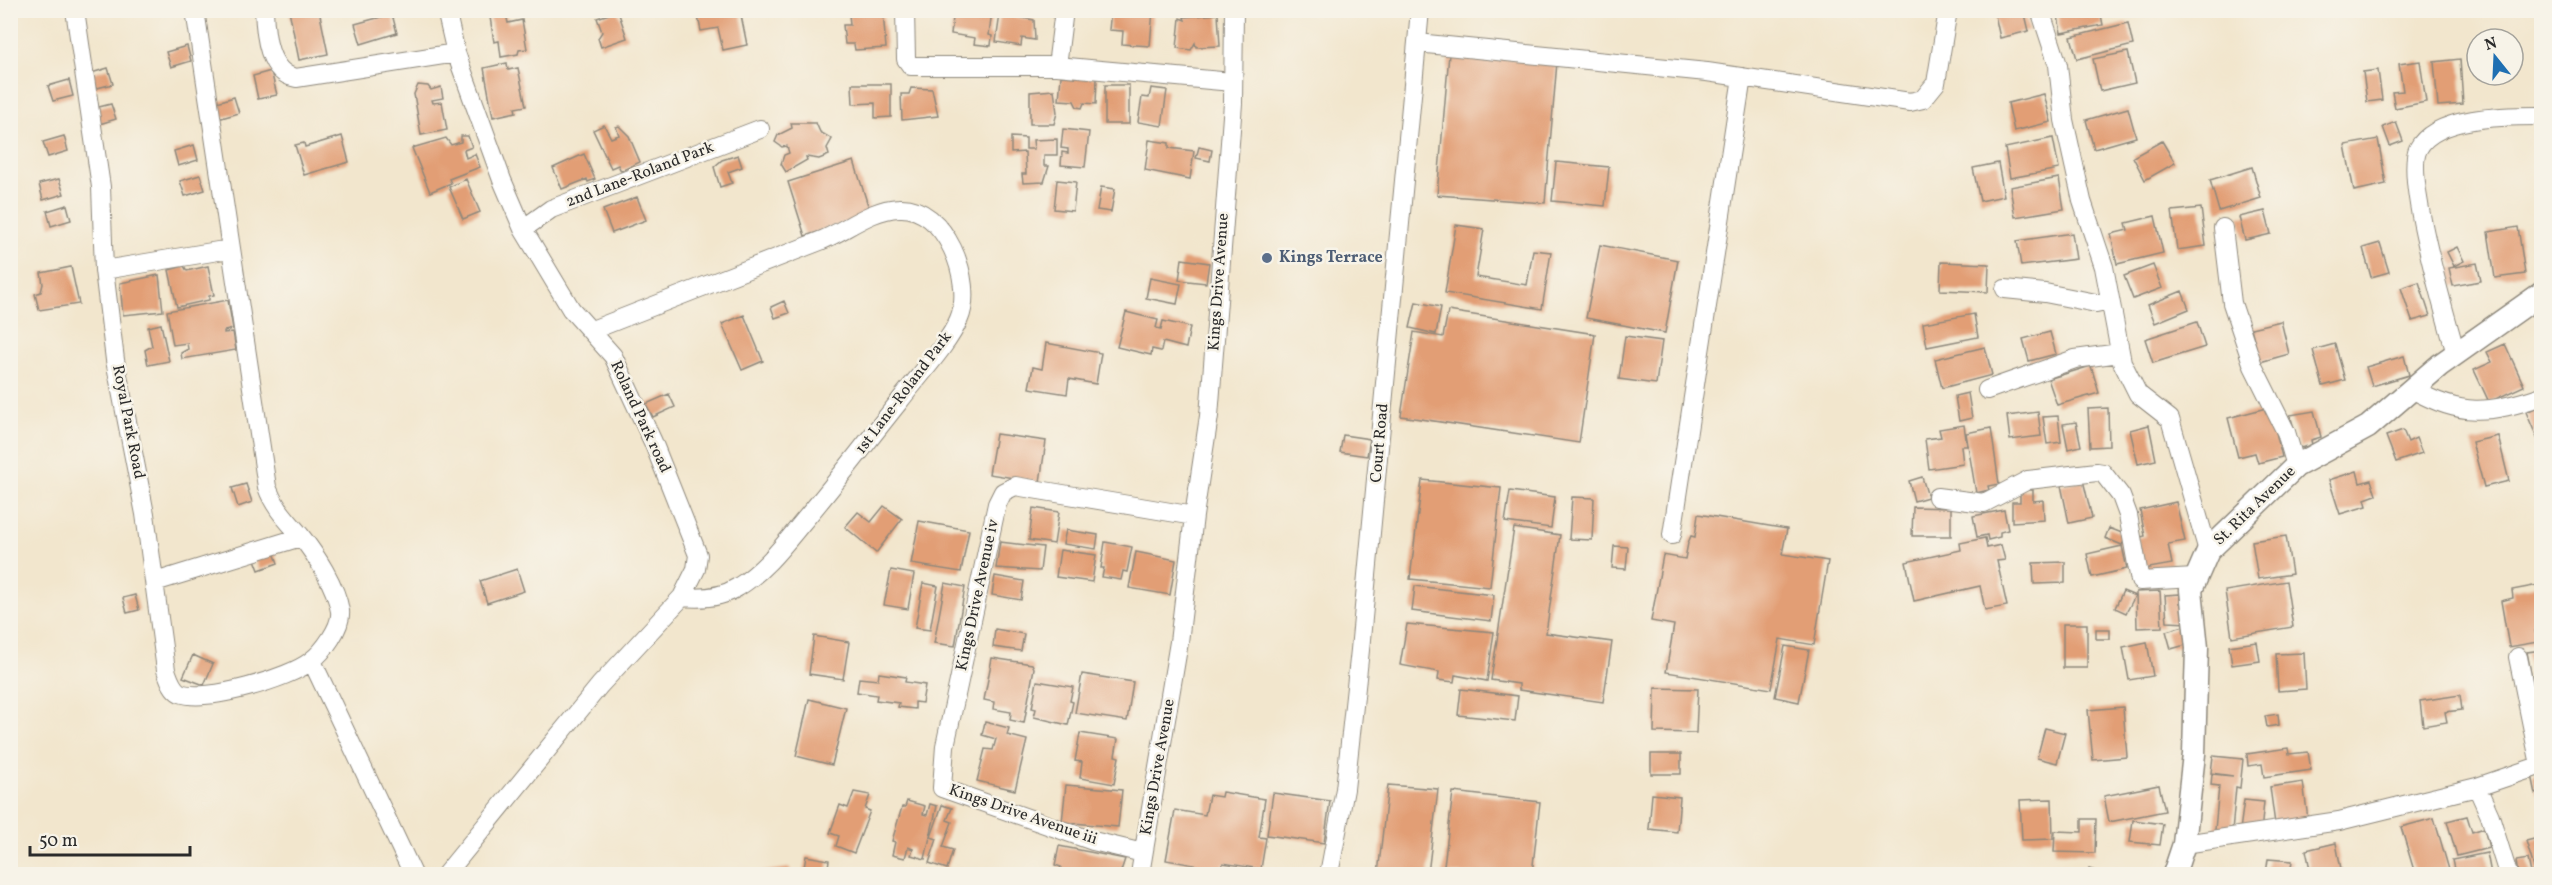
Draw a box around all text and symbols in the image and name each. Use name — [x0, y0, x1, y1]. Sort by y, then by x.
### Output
north arrow — [2465, 27, 2525, 87]
text: N — [2482, 32, 2500, 57]
street label: 2nd Lane-Roland Park — [563, 137, 717, 213]
street label: Kings Drive Avenue — [1203, 212, 1235, 352]
place label: Kings Terrace — [1279, 247, 1383, 269]
marker: Kings Terrace — [1260, 251, 1274, 265]
street label: 1st Lane-Roland Park — [851, 327, 958, 459]
street label: Roland Park road — [604, 357, 676, 477]
street label: Royal Park Road — [106, 363, 150, 481]
street label: Court Road — [1366, 402, 1394, 484]
street label: St. Rita Avenue — [2209, 461, 2301, 551]
street label: Kings Drive Avenue iv — [951, 517, 1005, 673]
street label: Kings Drive Avenue — [1135, 697, 1181, 837]
street label: Kings Drive Avenue iii — [946, 779, 1100, 851]
scale bar — [30, 819, 190, 857]
text: 50 m — [39, 829, 78, 854]

